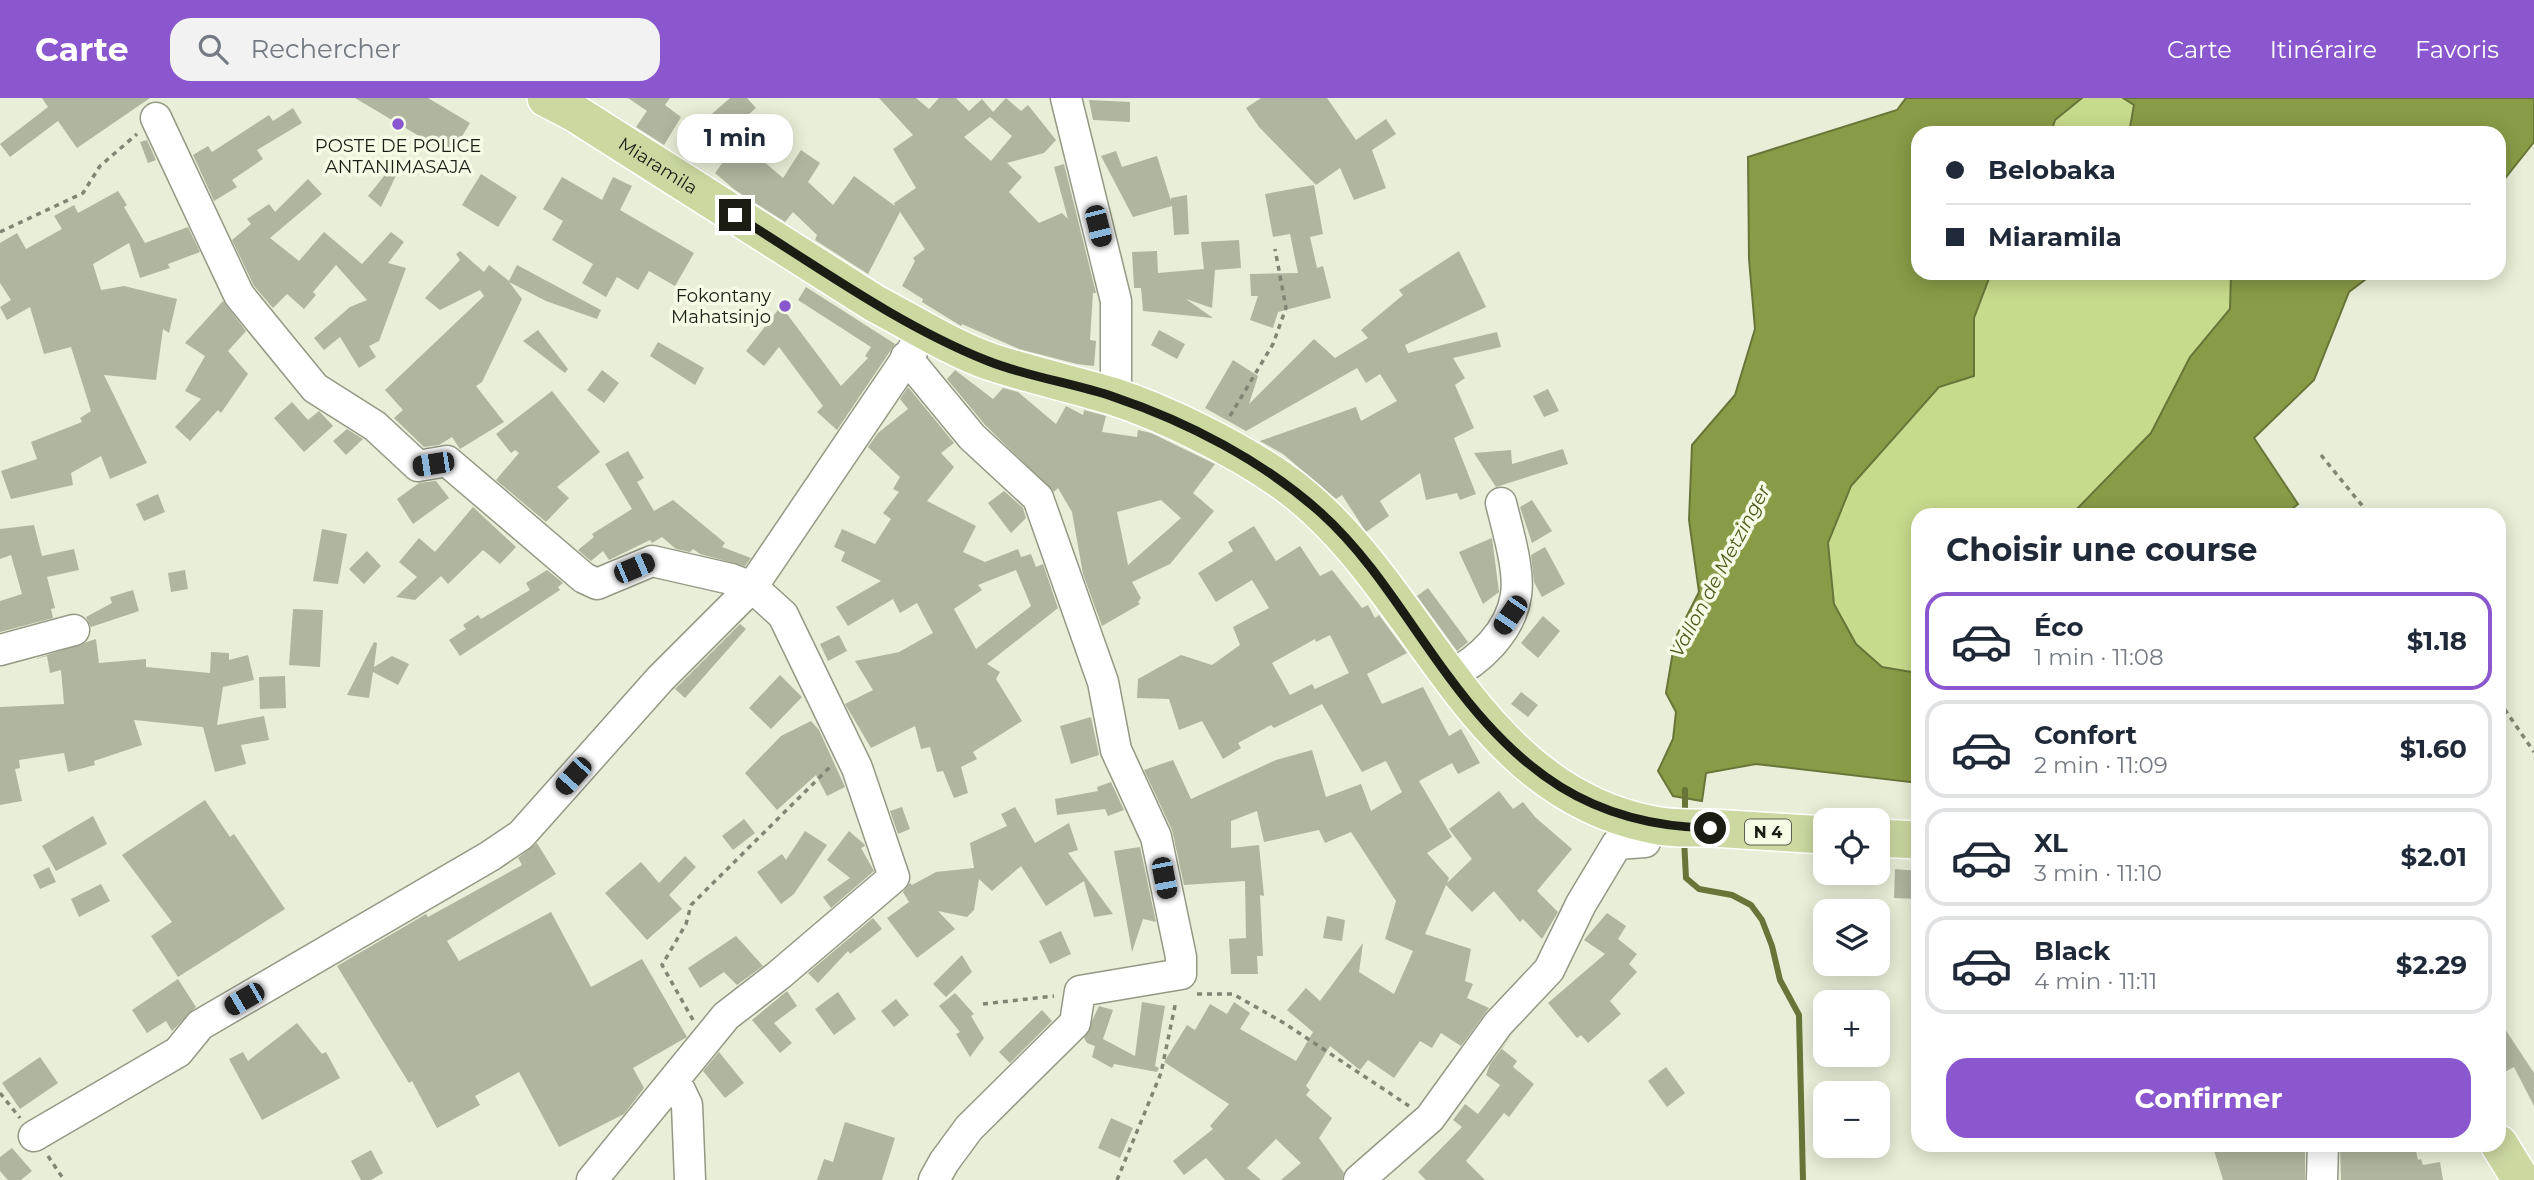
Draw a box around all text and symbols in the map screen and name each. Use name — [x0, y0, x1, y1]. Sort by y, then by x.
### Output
search box — [170, 18, 660, 81]
text: Carte — [35, 29, 128, 69]
icon: search — [194, 30, 232, 68]
text: Rechercher — [250, 33, 401, 65]
text: Carte — [2167, 35, 2232, 64]
text: Itinéraire — [2270, 35, 2377, 64]
text: Favoris — [2415, 35, 2499, 64]
callout: 1 min — [677, 114, 793, 162]
marker: POSTE DE POLICE ANTANIMASAJA — [390, 116, 406, 132]
text: 1 min — [704, 124, 766, 152]
street label: Miaramila — [614, 133, 701, 199]
place label: POSTE DE POLICE ANTANIMASAJA — [315, 135, 481, 178]
text: Belobaka — [1988, 154, 2116, 186]
route end — [719, 199, 751, 231]
car — [1083, 203, 1114, 249]
text: Miaramila — [1988, 221, 2122, 253]
place label: Fokontany Mahatsinjo — [671, 285, 771, 328]
marker: Fokontany Mahatsinjo — [777, 298, 793, 314]
car — [411, 450, 456, 478]
water label: Vallon de Metzinger — [1665, 481, 1775, 661]
text: Choisir une course — [1946, 530, 2258, 569]
car — [611, 550, 658, 586]
car — [1490, 592, 1531, 638]
icon: car — [1950, 610, 2013, 673]
text: Éco — [2034, 611, 2084, 643]
text: $1.18 — [2407, 625, 2467, 657]
text: 1 min · 11:08 — [2034, 643, 2164, 671]
icon: car — [1950, 718, 2013, 781]
text: Confort — [2034, 719, 2137, 751]
text: $1.60 — [2400, 733, 2467, 765]
text: 2 min · 11:09 — [2034, 751, 2168, 779]
car — [552, 753, 595, 799]
map controls — [1813, 808, 1890, 1158]
button: locate — [1813, 808, 1890, 885]
route start — [1694, 812, 1726, 844]
road number: N 4 — [1745, 820, 1791, 845]
icon: car — [1950, 826, 2013, 889]
text: XL — [2034, 827, 2068, 859]
text: $2.01 — [2401, 841, 2467, 873]
car — [1150, 855, 1179, 901]
text: 3 min · 11:10 — [2034, 859, 2162, 887]
button: layers — [1813, 899, 1890, 976]
icon: car — [1950, 934, 2013, 997]
text: Black — [2034, 935, 2110, 967]
text: $2.29 — [2396, 949, 2467, 981]
text: 4 min · 11:11 — [2034, 967, 2157, 995]
car — [221, 979, 268, 1019]
button: + — [1813, 990, 1890, 1067]
button: Confirmer — [1946, 1058, 2471, 1138]
button: − — [1813, 1081, 1890, 1158]

